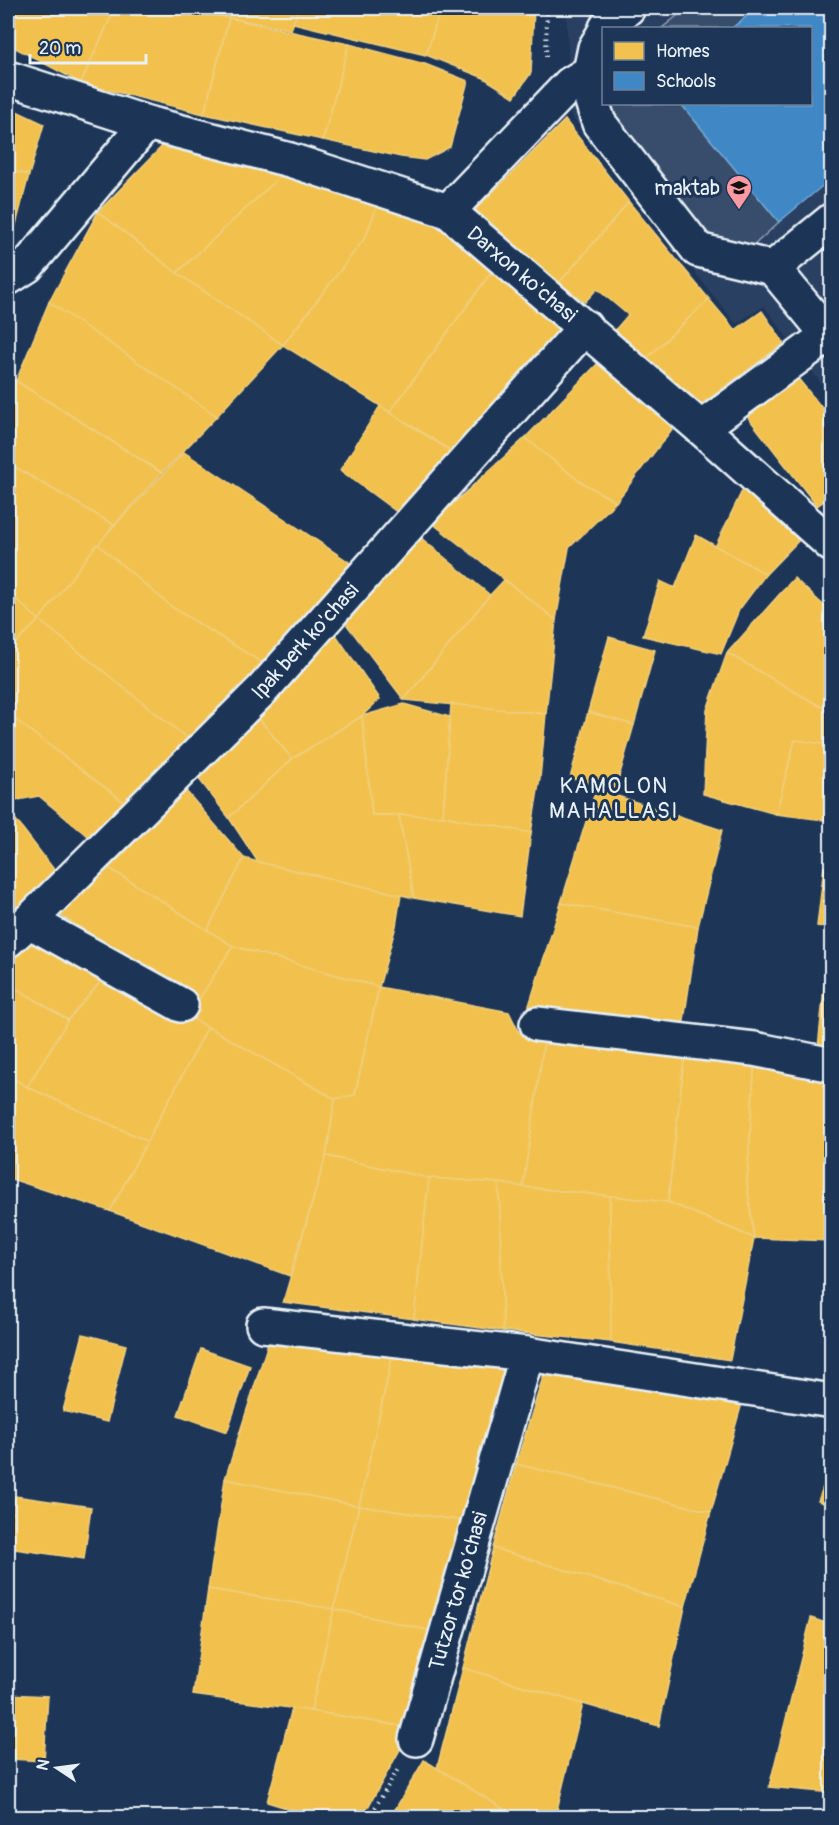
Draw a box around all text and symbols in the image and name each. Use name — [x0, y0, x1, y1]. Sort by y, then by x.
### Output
scale bar — [30, 27, 146, 65]
legend — [602, 27, 812, 105]
text: 20 m — [39, 37, 81, 60]
text: Homes — [656, 40, 709, 63]
text: Schools — [656, 70, 716, 93]
school or university icon: maktab — [724, 173, 754, 211]
place label: maktab — [654, 175, 720, 202]
street label: Darxon ko'chasi — [461, 220, 583, 329]
street label: Ipak berk ko'chasi — [246, 577, 365, 705]
district label: KAMOLON MAHALLASI — [549, 772, 679, 825]
street label: Tutzor tor ko‘chasi — [423, 1508, 494, 1674]
north arrow — [27, 1738, 87, 1798]
text: N — [32, 1757, 54, 1772]

